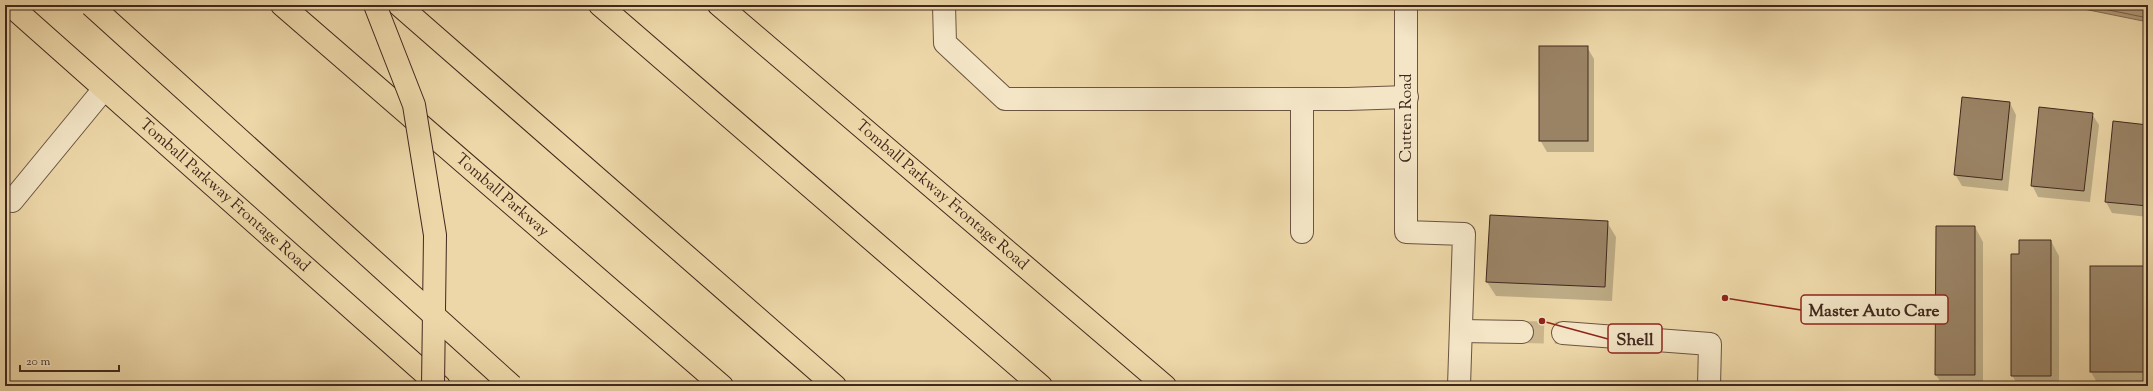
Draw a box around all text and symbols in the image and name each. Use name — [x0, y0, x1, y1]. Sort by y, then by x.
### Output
street label: Cutten Road — [1396, 73, 1419, 163]
street label: Tomball Parkway Frontage Road — [134, 114, 315, 278]
street label: Tomball Parkway Frontage Road — [850, 115, 1033, 276]
street label: Tomball Parkway — [450, 148, 554, 243]
callout: Master Auto Care — [1801, 295, 1948, 324]
text: Master Auto Care — [1809, 300, 1940, 324]
callout: Shell — [1608, 324, 1662, 353]
text: Shell — [1616, 329, 1654, 353]
scale bar — [20, 347, 119, 373]
text: 20 m — [26, 353, 51, 371]

